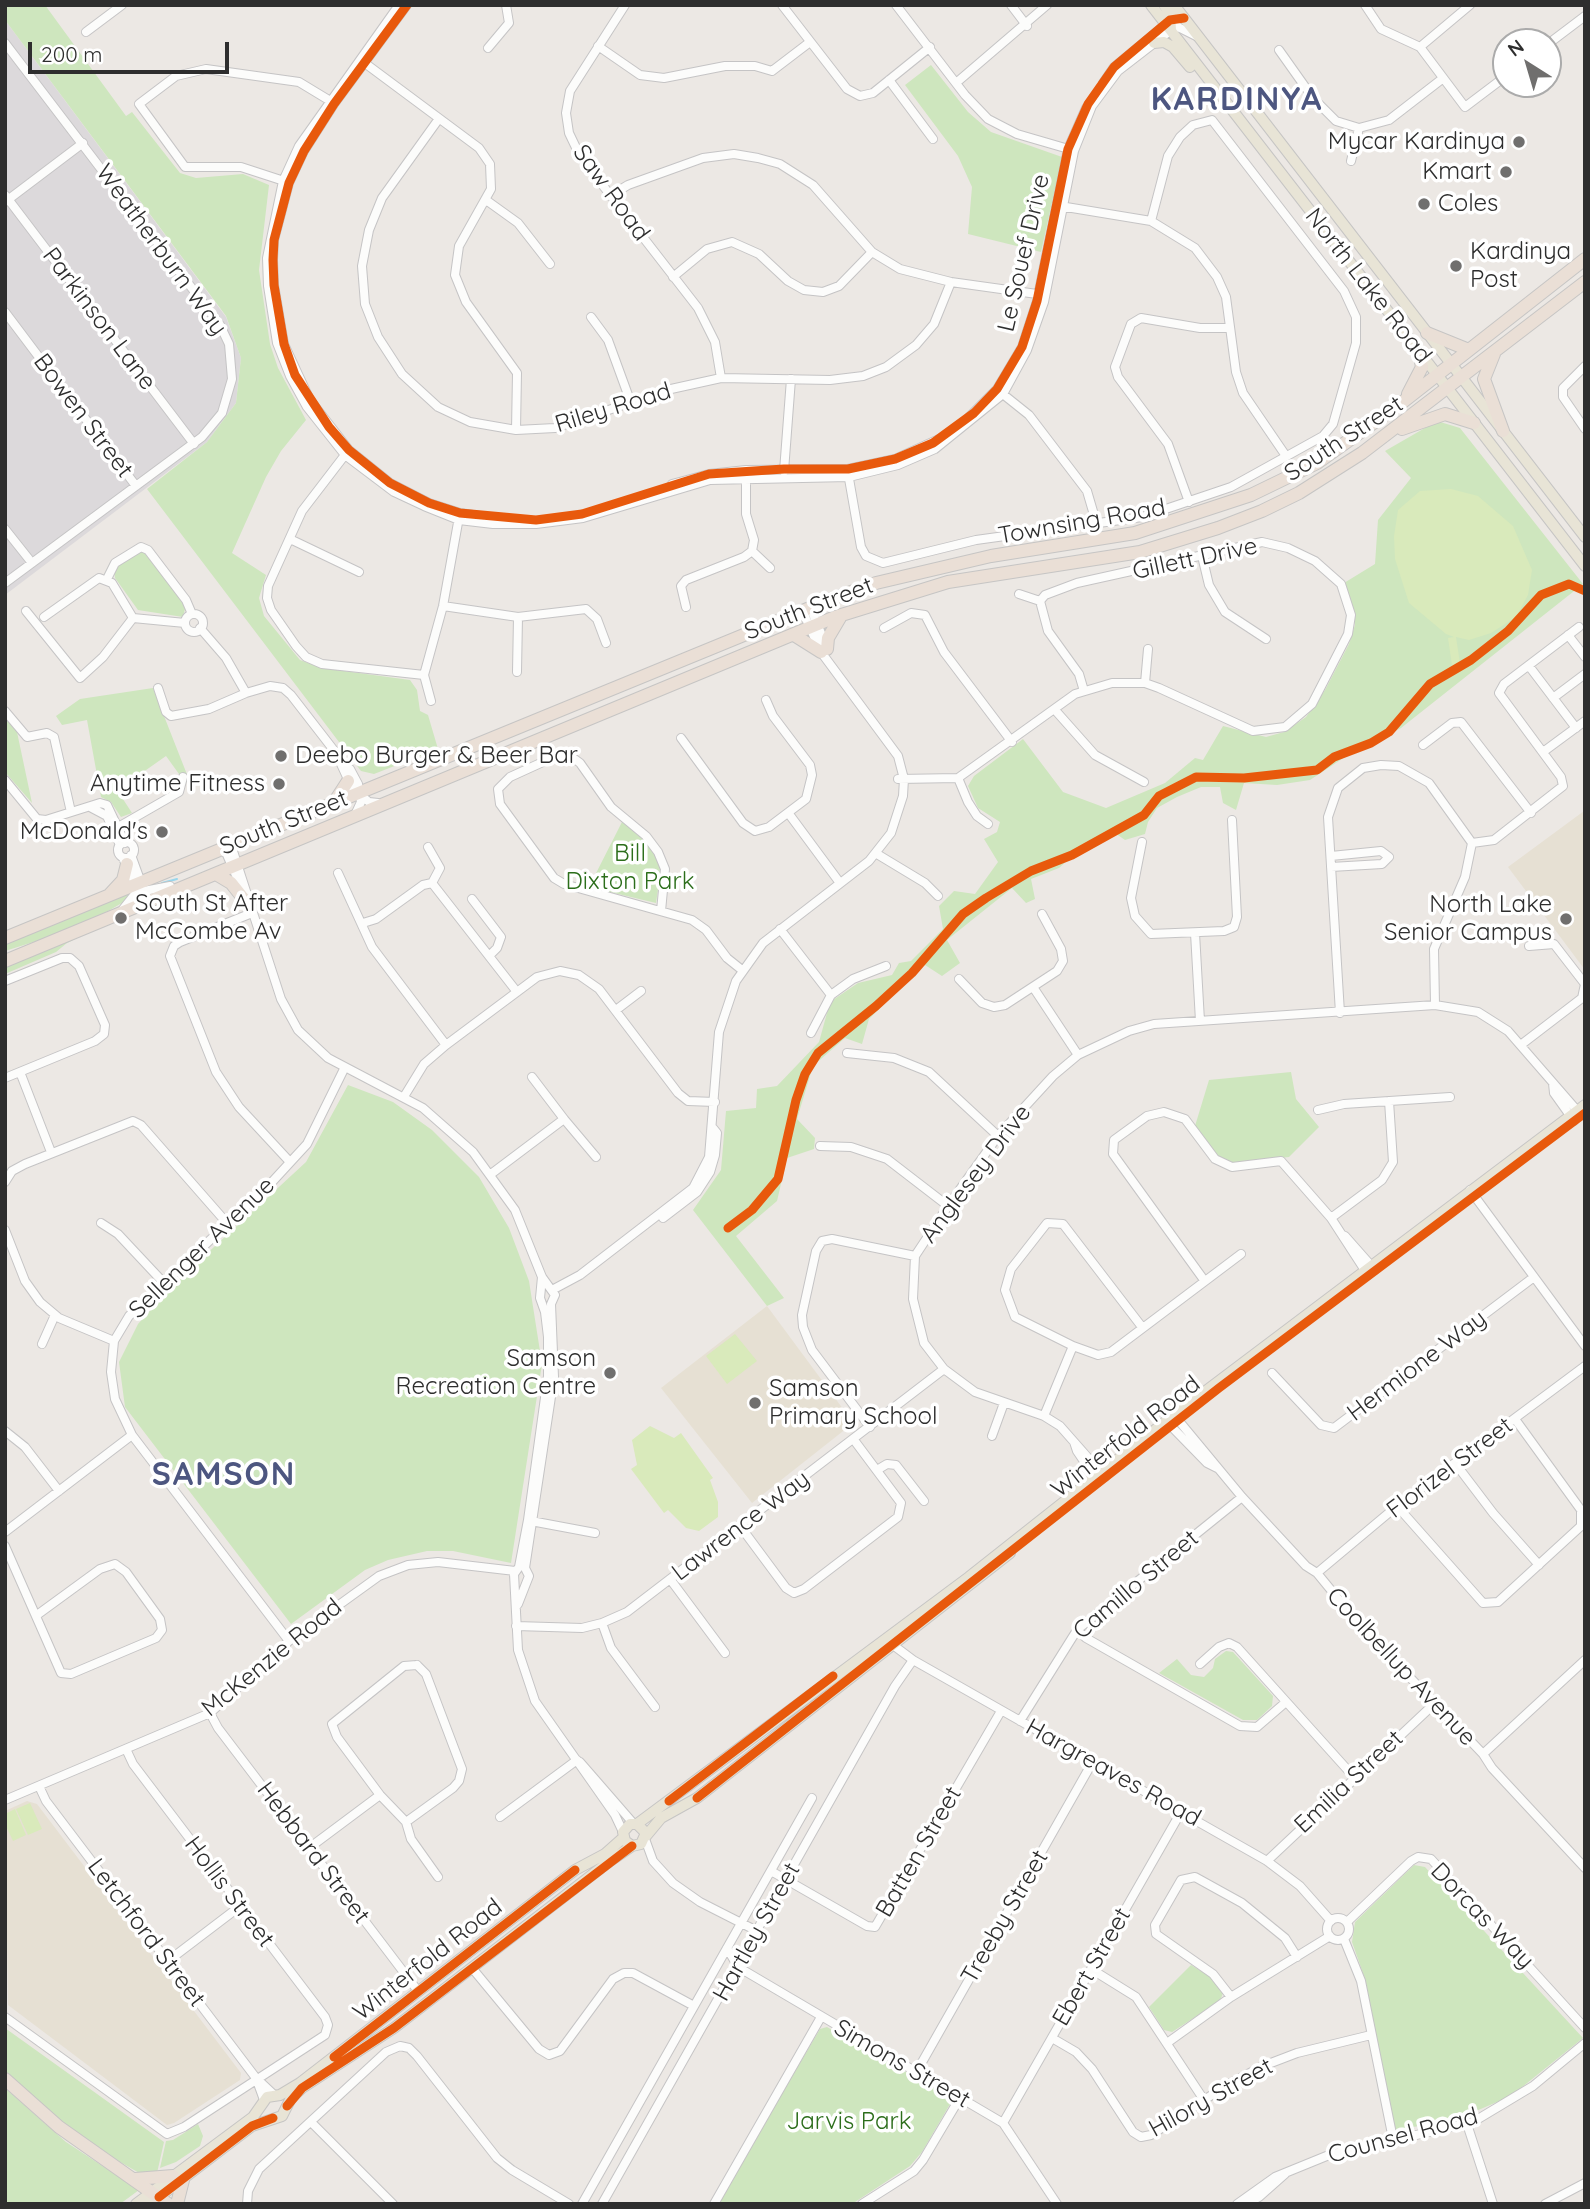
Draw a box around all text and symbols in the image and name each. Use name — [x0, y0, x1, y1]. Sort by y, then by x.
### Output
scale bar — [32, 28, 233, 72]
north arrow — [1492, 28, 1562, 98]
text: N — [1503, 34, 1528, 62]
text: 200 m — [41, 41, 103, 67]
district label: KARDINYA — [1152, 81, 1322, 119]
place label: Mycar Kardinya — [1328, 128, 1505, 156]
marker: Mycar Kardinya — [1511, 134, 1527, 150]
street label: Saw Road — [566, 139, 656, 247]
place label: Kmart — [1422, 158, 1492, 186]
street label: Weatherburn Way — [89, 159, 233, 341]
marker: Kmart — [1498, 164, 1514, 180]
street label: Le Souef Drive — [992, 171, 1056, 335]
place label: Coles — [1438, 190, 1498, 218]
marker: Coles — [1416, 196, 1432, 212]
street label: North Lake Road — [1299, 203, 1437, 369]
place label: Kardinya Post — [1470, 238, 1571, 294]
street label: Parkinson Lane — [36, 242, 162, 396]
marker: Kardinya Post — [1448, 258, 1464, 274]
street label: Bowen Street — [27, 348, 139, 484]
street label: Riley Road — [552, 377, 674, 439]
street label: South Street — [1279, 390, 1409, 488]
street label: Townsing Road — [996, 493, 1168, 551]
street label: Gillett Drive — [1130, 532, 1260, 586]
street label: South Street — [741, 571, 877, 647]
place label: Deebo Burger & Beer Bar — [295, 742, 578, 770]
marker: Deebo Burger & Beer Bar — [273, 748, 289, 764]
place label: Anytime Fitness — [90, 770, 265, 798]
marker: Anytime Fitness — [271, 776, 287, 792]
street label: South Street — [216, 784, 352, 862]
place label: McDonald's — [20, 818, 148, 846]
marker: McDonald's — [154, 824, 170, 840]
park label: Bill Dixton Park — [566, 840, 694, 896]
place label: South St After McCombe Av — [135, 890, 288, 946]
place label: North Lake Senior Campus — [1384, 891, 1552, 947]
marker: South St After McCombe Av — [113, 910, 129, 926]
marker: North Lake Senior Campus — [1558, 911, 1574, 927]
street label: Anglesey Drive — [915, 1099, 1037, 1249]
street label: Sellenger Avenue — [123, 1171, 281, 1325]
street label: Hermione Way — [1342, 1304, 1492, 1428]
place label: Samson Recreation Centre — [395, 1345, 596, 1401]
marker: Samson Recreation Centre — [602, 1365, 618, 1381]
street label: Winterfold Road — [1046, 1370, 1206, 1504]
place label: Samson Primary School — [769, 1375, 938, 1431]
marker: Samson Primary School — [747, 1395, 763, 1411]
street label: Florizel Street — [1381, 1411, 1519, 1525]
district label: SAMSON — [152, 1456, 296, 1494]
street label: Lawrence Way — [666, 1465, 816, 1587]
street label: Camillo Street — [1067, 1524, 1205, 1646]
street label: Coolbellup Avenue — [1320, 1582, 1482, 1752]
street label: McKenzie Road — [196, 1593, 348, 1723]
street label: Hargreaves Road — [1020, 1713, 1206, 1833]
street label: Emilia Street — [1289, 1724, 1409, 1840]
street label: Hebbard Street — [250, 1777, 376, 1929]
street label: Batten Street — [870, 1782, 968, 1922]
street label: Hollis Street — [178, 1831, 280, 1953]
street label: Treeby Street — [955, 1845, 1055, 1989]
street label: Letchford Street — [81, 1853, 211, 2013]
street label: Dorcas Way — [1424, 1857, 1540, 1975]
street label: Hartley Street — [707, 1858, 807, 2006]
street label: Winterfold Road — [348, 1893, 508, 2027]
street label: Ebert Street — [1047, 1903, 1137, 2031]
street label: Simons Street — [829, 2013, 975, 2115]
street label: Hilory Street — [1144, 2052, 1278, 2144]
street label: Counsel Road — [1325, 2102, 1481, 2170]
park label: Jarvis Park — [786, 2108, 912, 2136]

